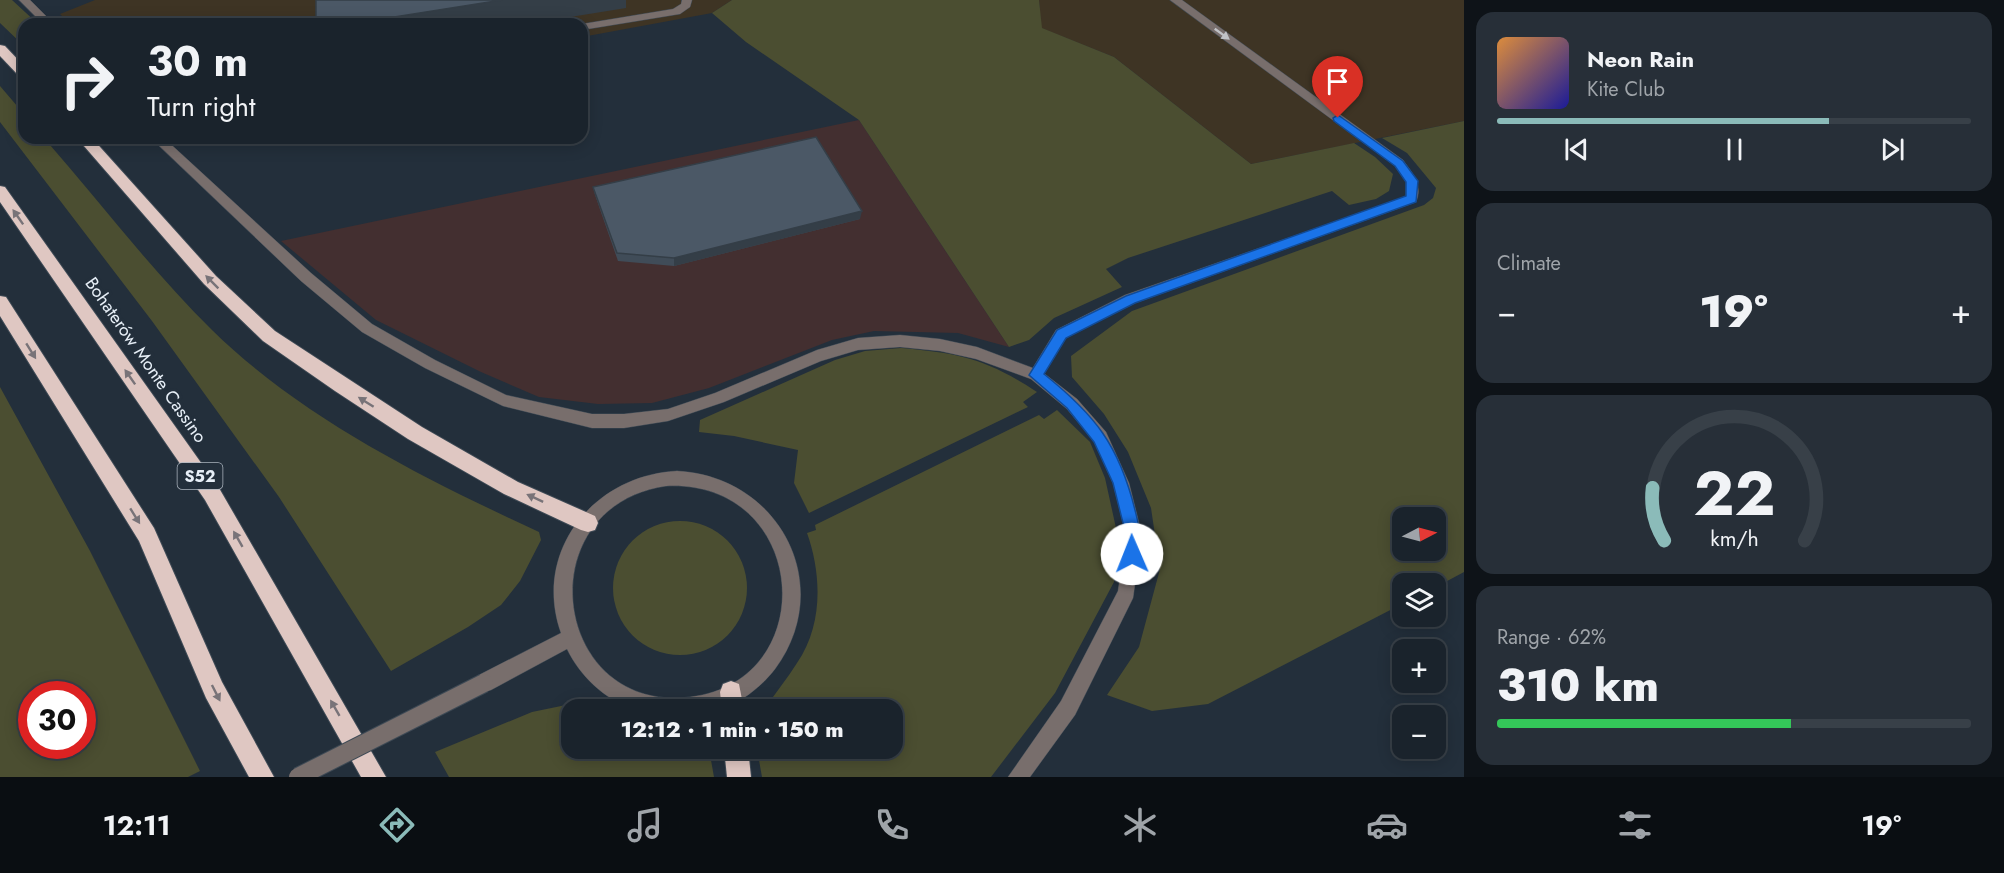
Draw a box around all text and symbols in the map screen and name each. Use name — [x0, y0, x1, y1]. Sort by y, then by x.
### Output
one-way arrow — [1215, 28, 1230, 40]
text: 30 m — [147, 31, 248, 92]
icon: right — [48, 42, 126, 120]
text: Neon Rain — [1587, 43, 1694, 75]
pin — [1312, 56, 1363, 118]
icon: arrive — [1321, 65, 1354, 98]
text: Kite Club — [1587, 75, 1665, 104]
text: Turn right — [147, 87, 255, 126]
icon: previous — [1560, 133, 1593, 166]
icon: pause — [1718, 133, 1751, 166]
icon: next — [1876, 133, 1909, 166]
one-way arrow — [13, 209, 24, 225]
text: Climate — [1497, 249, 1561, 278]
street label: Bohaterów Monte Cassino — [79, 272, 213, 448]
one-way arrow — [206, 276, 220, 290]
text: 19° — [1699, 279, 1768, 344]
text: − — [1497, 288, 1516, 335]
text: + — [1951, 288, 1971, 335]
one-way arrow — [26, 343, 37, 359]
one-way arrow — [124, 369, 136, 385]
one-way arrow — [357, 396, 374, 407]
text: 22 — [1693, 448, 1775, 538]
road number: S52 — [178, 463, 222, 489]
one-way arrow — [526, 494, 543, 503]
north arrow — [1392, 507, 1446, 561]
map controls — [1392, 507, 1446, 759]
one-way arrow — [130, 508, 141, 524]
position arrow — [1100, 522, 1164, 586]
text: km/h — [1710, 524, 1758, 555]
one-way arrow — [233, 530, 243, 547]
button: layers — [1392, 573, 1446, 627]
text: Range · 62% — [1497, 623, 1606, 652]
button: + — [1392, 639, 1446, 693]
text: 310 km — [1497, 653, 1659, 718]
speed limit sign: 30 — [18, 681, 96, 759]
one-way arrow — [212, 685, 221, 702]
one-way arrow — [330, 699, 340, 716]
button: − — [1392, 705, 1446, 759]
text: 12:12 · 1 min · 150 m — [620, 713, 844, 745]
icon: directions — [376, 804, 418, 846]
icon: music — [624, 804, 666, 846]
icon: phone — [871, 804, 913, 846]
icon: climate — [1119, 804, 1161, 846]
icon: car — [1366, 804, 1408, 846]
icon: filters — [1614, 804, 1656, 846]
text: 12:11 — [103, 806, 170, 845]
text: 19° — [1861, 806, 1901, 845]

